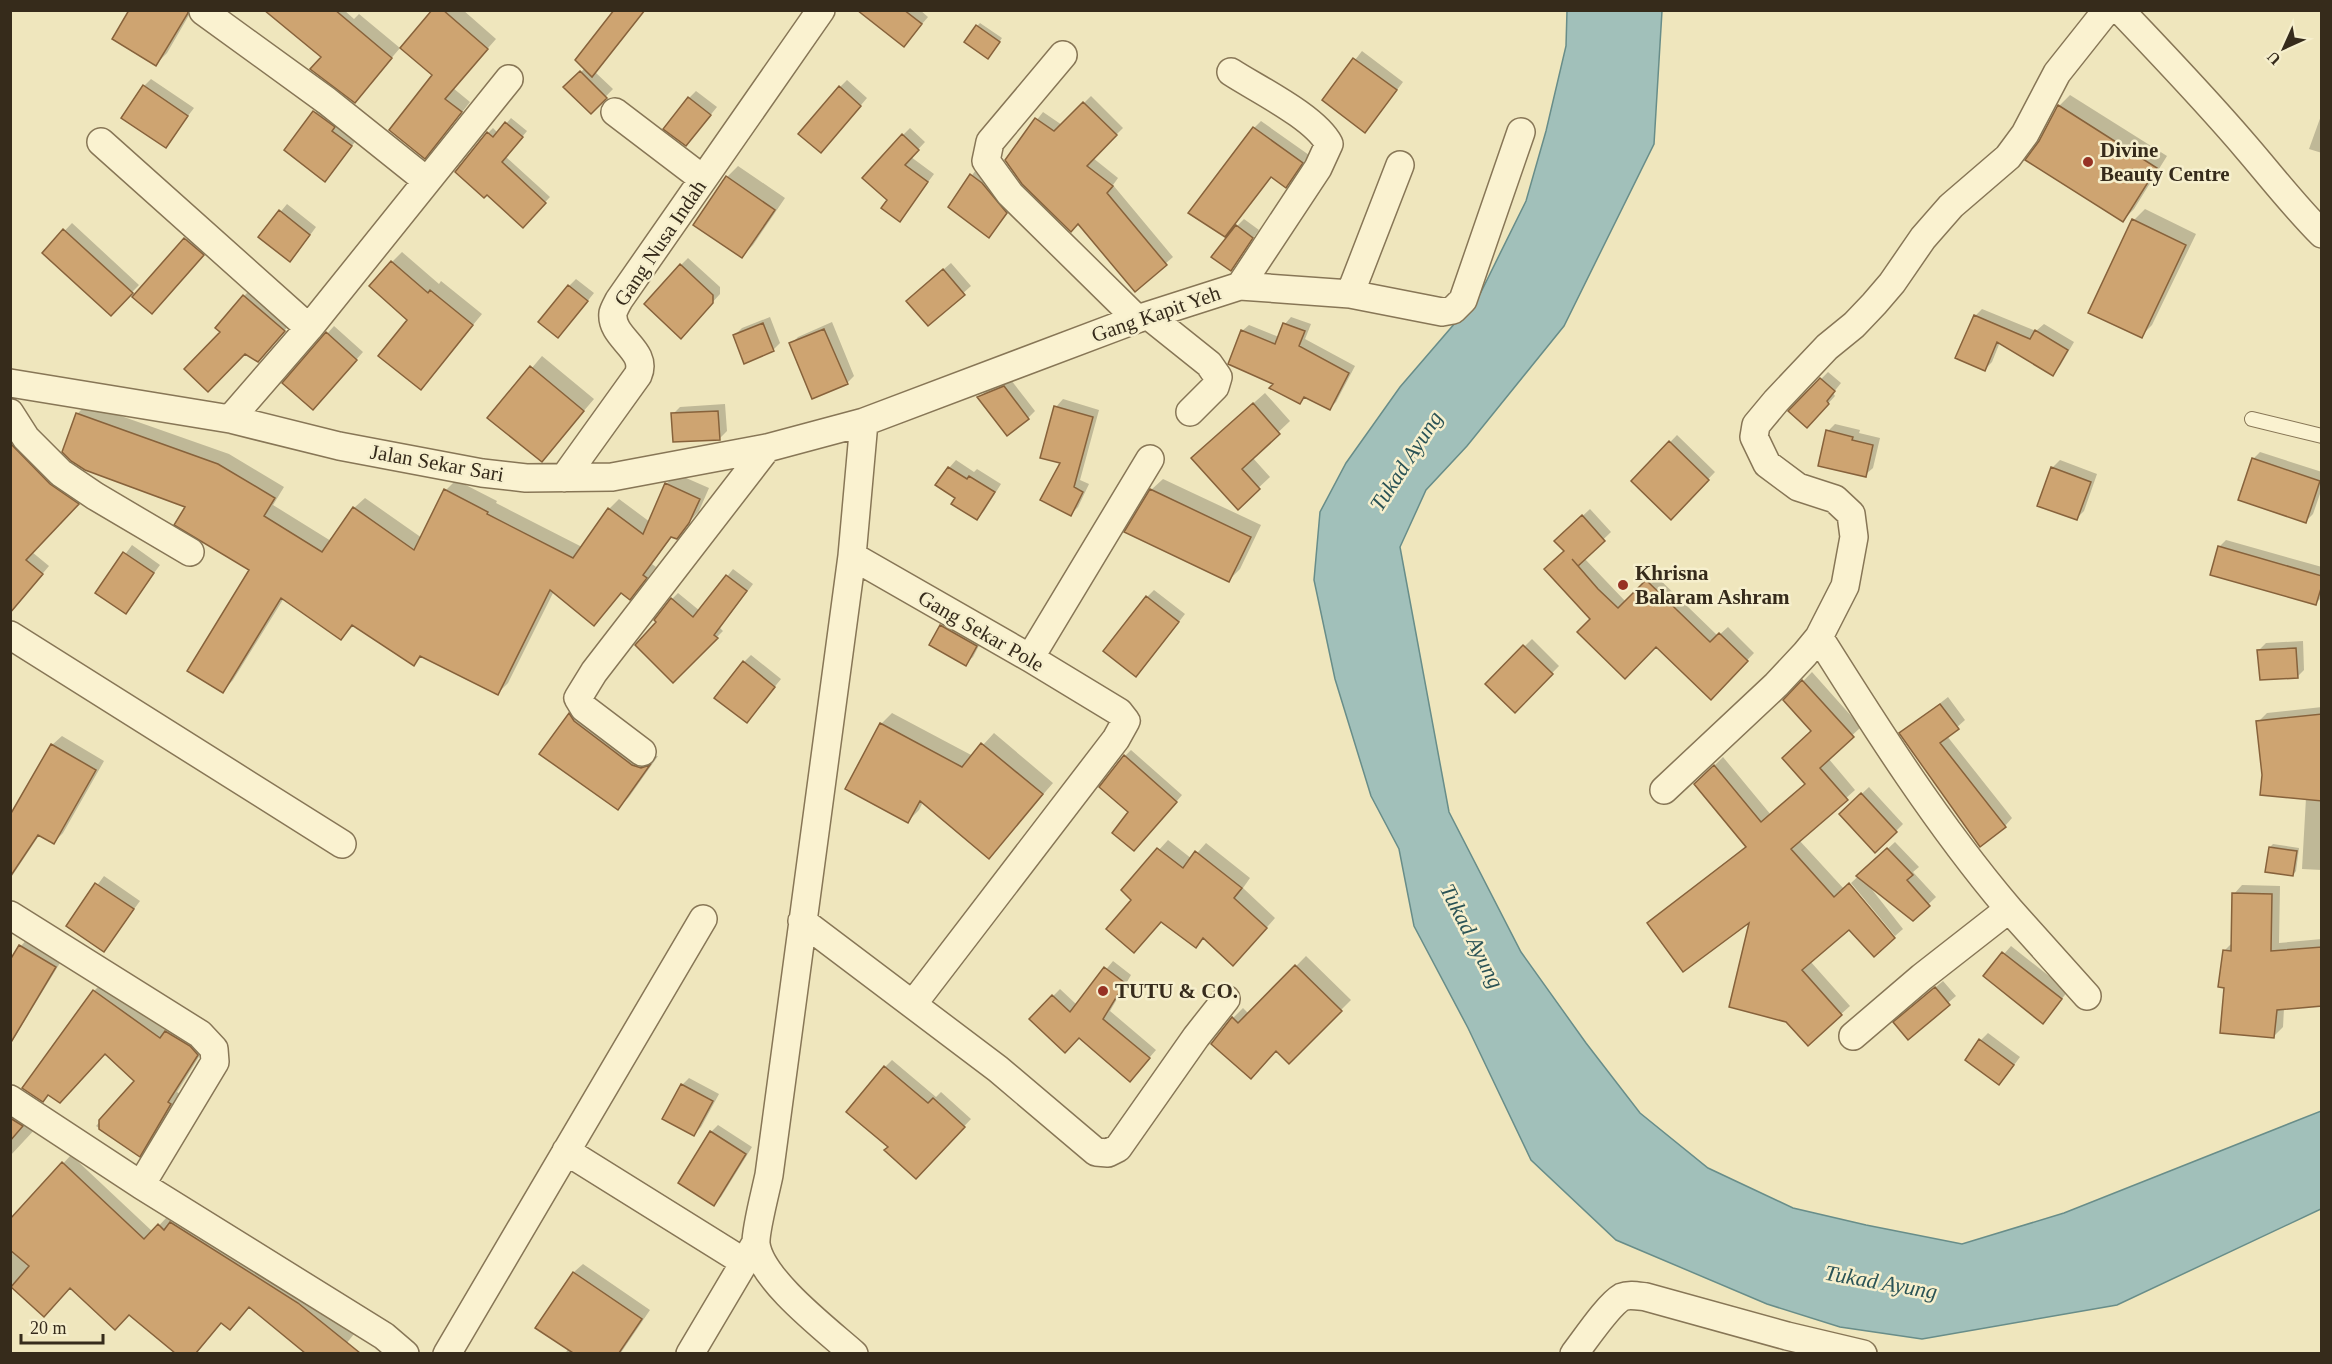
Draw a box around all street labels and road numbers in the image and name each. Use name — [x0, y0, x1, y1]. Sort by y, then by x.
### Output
street label: Gang Nusa Indah — [609, 175, 711, 311]
street label: Gang Kapit Yeh — [1088, 281, 1224, 347]
street label: Jalan Sekar Sari — [368, 439, 506, 487]
street label: Gang Sekar Pole — [914, 585, 1048, 677]

